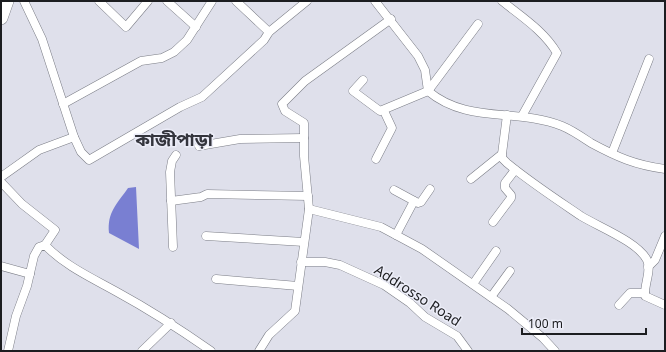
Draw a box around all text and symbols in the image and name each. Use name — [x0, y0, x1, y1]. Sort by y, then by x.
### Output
district label: কাজীপাড়া — [134, 127, 214, 151]
street label: Addrosso Road — [371, 260, 465, 330]
scale bar — [522, 310, 646, 336]
text: 100 m — [528, 315, 563, 332]

